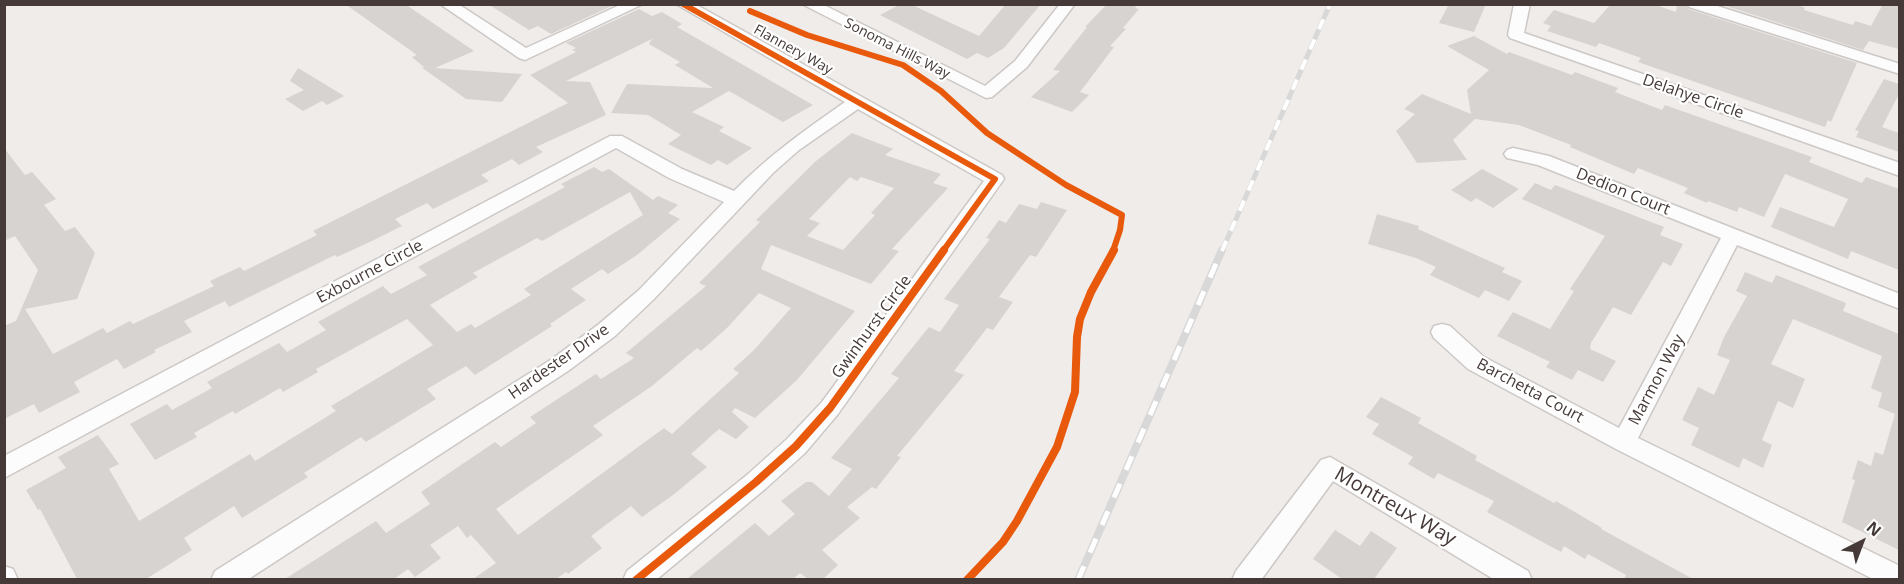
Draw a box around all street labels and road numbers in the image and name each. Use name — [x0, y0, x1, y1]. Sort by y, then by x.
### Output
street label: Sonoma Hills Way — [841, 15, 953, 83]
street label: Flannery Way — [751, 21, 835, 79]
street label: Delahye Circle — [1640, 71, 1746, 123]
street label: Dedion Court — [1573, 164, 1673, 220]
street label: Exbourne Circle — [314, 236, 426, 308]
street label: Gwinhurst Circle — [828, 272, 916, 382]
street label: Hardester Drive — [505, 320, 613, 404]
street label: Marmon Way — [1625, 331, 1689, 429]
street label: Barchetta Court — [1473, 355, 1587, 427]
street label: Montreux Way — [1330, 463, 1460, 551]

